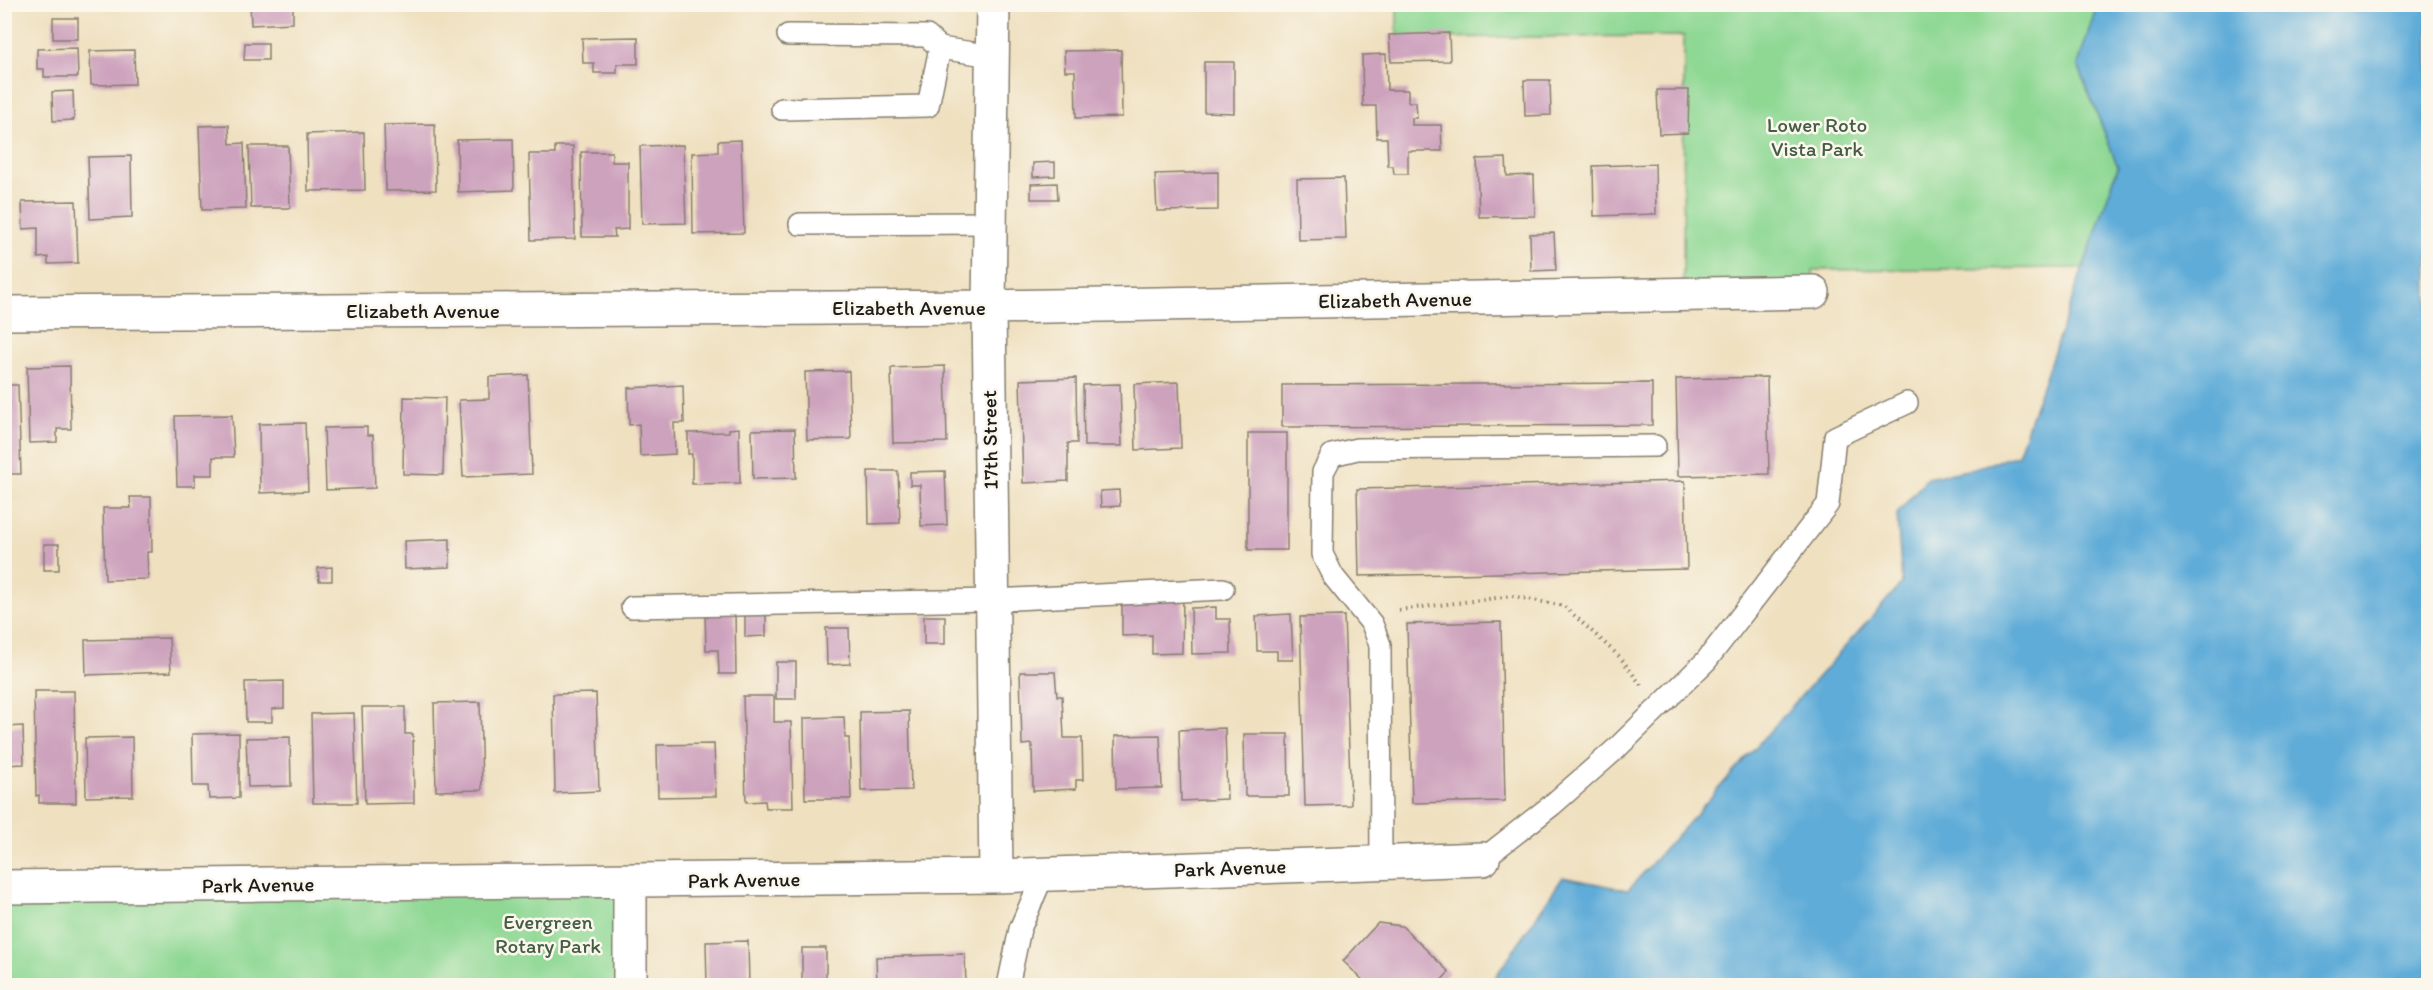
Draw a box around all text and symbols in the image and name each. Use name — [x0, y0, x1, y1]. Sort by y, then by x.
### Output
park label: Lower Roto Vista Park — [1767, 112, 1867, 161]
street label: Elizabeth Avenue — [1318, 286, 1472, 313]
street label: Elizabeth Avenue — [832, 295, 986, 320]
street label: Elizabeth Avenue — [346, 298, 500, 323]
street label: 17th Street — [976, 390, 1003, 490]
street label: Park Avenue — [1173, 853, 1287, 882]
street label: Park Avenue — [687, 866, 801, 893]
street label: Park Avenue — [201, 871, 315, 898]
park label: Evergreen Rotary Park — [495, 909, 601, 958]

